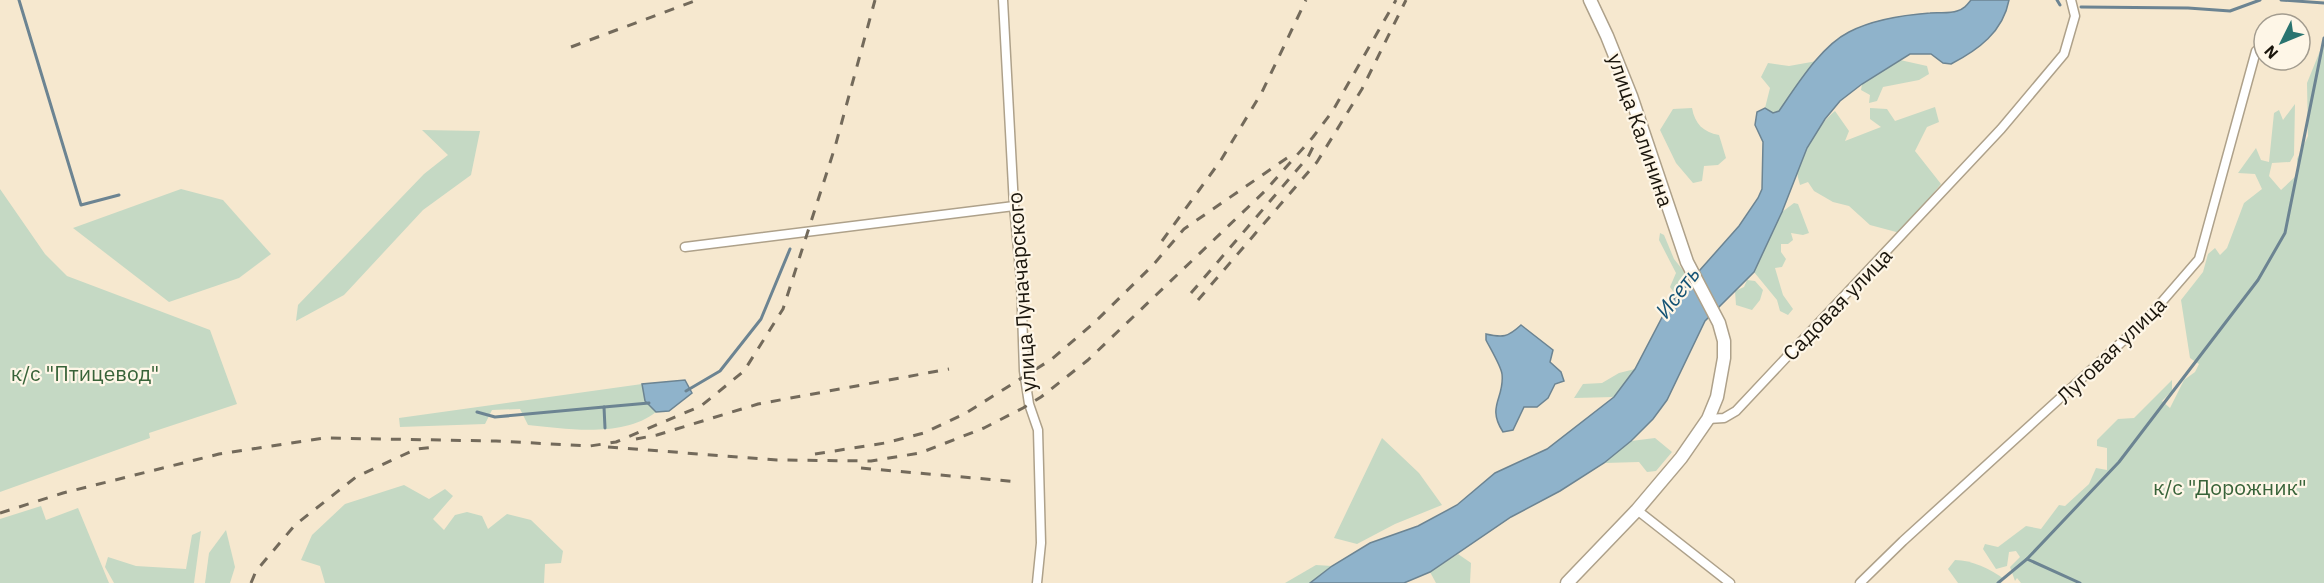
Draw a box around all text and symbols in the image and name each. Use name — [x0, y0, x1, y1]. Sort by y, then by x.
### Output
north arrow — [2252, 12, 2312, 72]
text: N — [2260, 41, 2282, 63]
street label: улица Калинина — [1602, 49, 1680, 211]
street label: улица Луначарского — [1000, 191, 1042, 393]
street label: Садовая улица — [1776, 242, 1898, 366]
water label: Исеть — [1648, 260, 1706, 324]
street label: Луговая улица — [2050, 290, 2172, 410]
park label: к/с "Птицевод" — [11, 359, 159, 387]
park label: к/с "Дорожник" — [2153, 473, 2307, 501]

